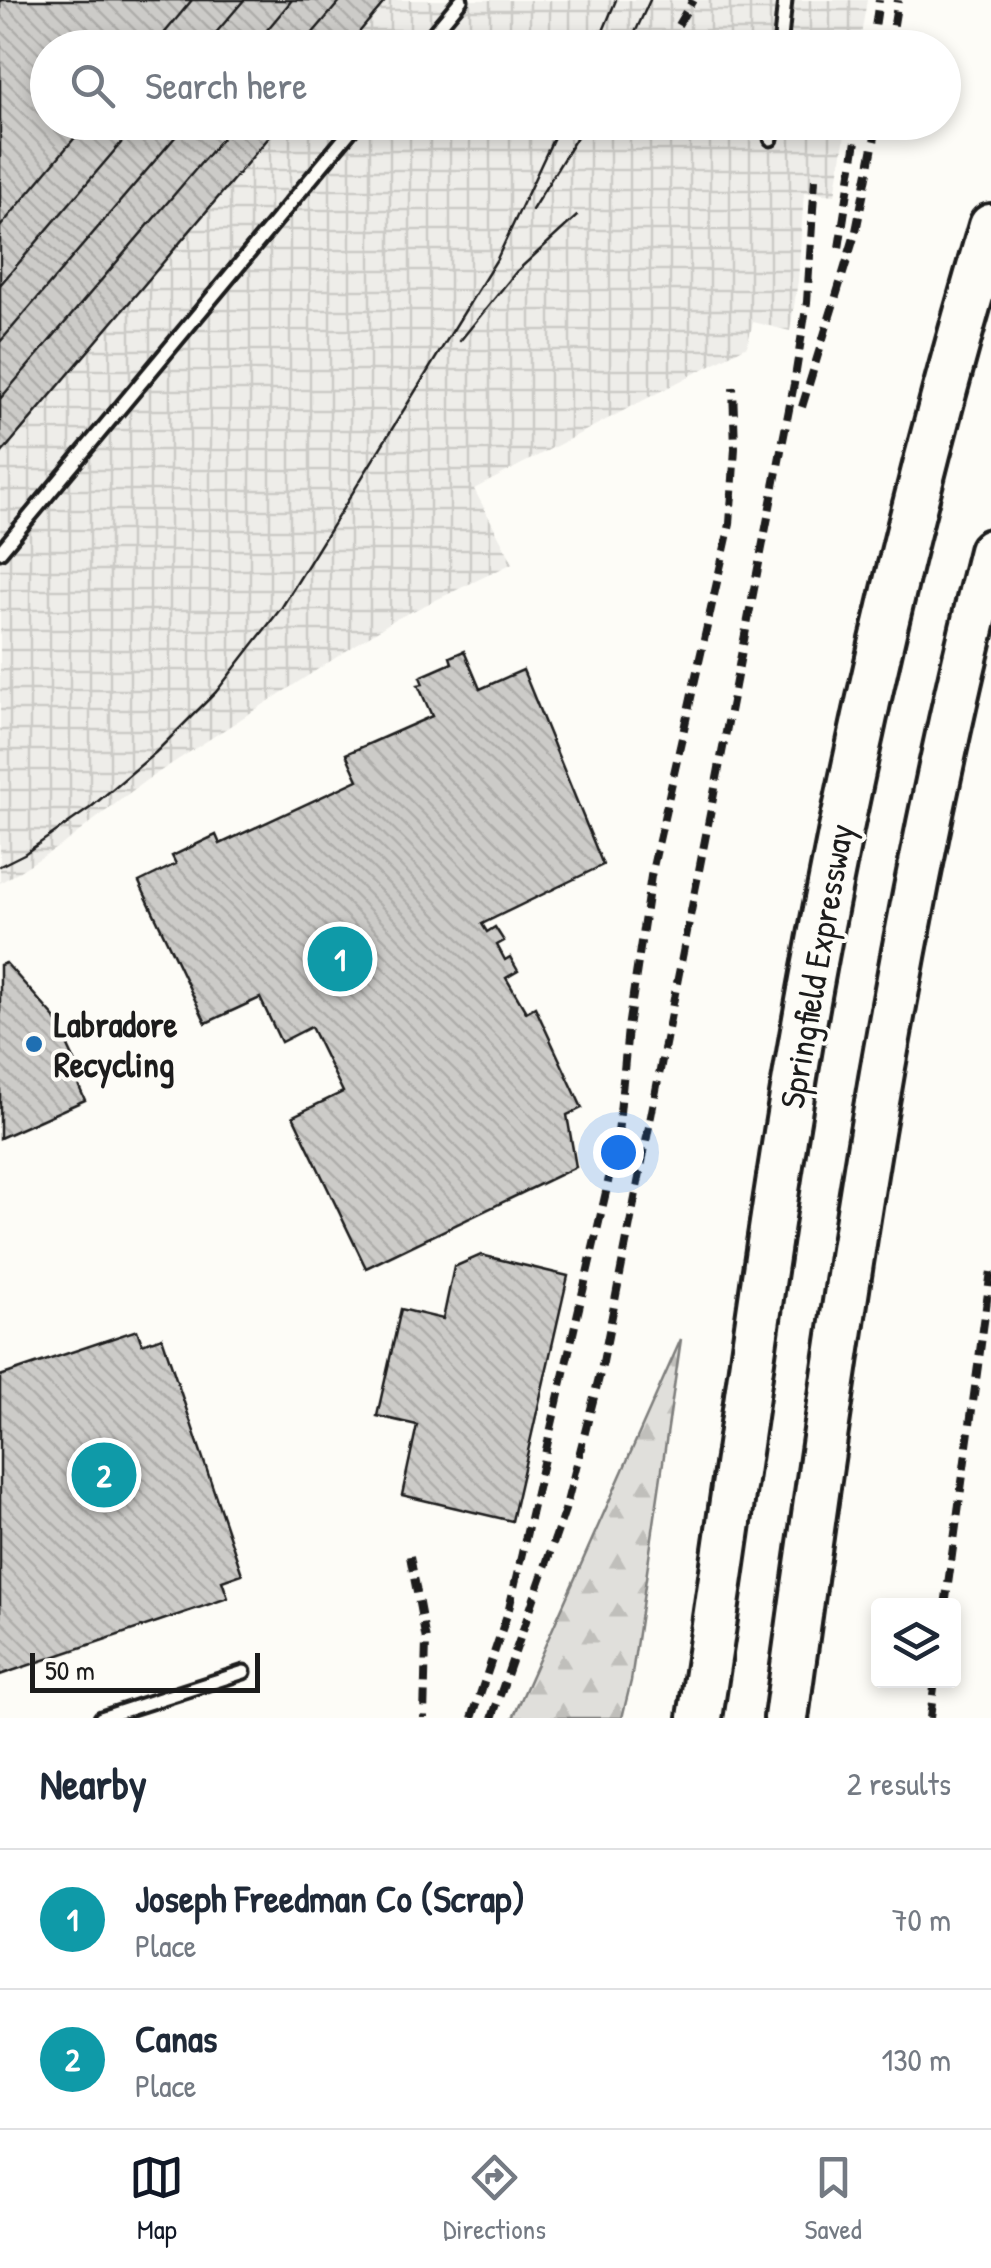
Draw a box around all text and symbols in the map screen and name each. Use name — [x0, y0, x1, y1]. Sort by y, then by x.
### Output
search box — [30, 30, 961, 140]
icon: search — [65, 58, 120, 113]
text: Search here — [145, 59, 307, 111]
street label: Springfield Expressway — [768, 820, 864, 1112]
pin: 1 — [308, 922, 372, 996]
place label: Labradore Recycling — [54, 1001, 178, 1089]
marker: Labradore Recycling — [23, 1033, 45, 1055]
your location — [593, 1127, 644, 1178]
pin: 2 — [72, 1438, 136, 1512]
map controls — [871, 1598, 961, 1688]
button: layers — [871, 1598, 961, 1688]
scale bar — [30, 1648, 260, 1692]
text: 50 m — [45, 1651, 95, 1689]
text: Nearby — [40, 1755, 147, 1812]
text: 2 results — [847, 1762, 951, 1805]
text: Joseph Freedman Co (Scrap) — [135, 1872, 525, 1924]
text: 1 — [67, 1898, 78, 1941]
text: 70 m — [892, 1898, 951, 1941]
text: Place — [135, 1924, 197, 1967]
text: Canas — [135, 2012, 217, 2064]
text: 2 — [65, 2038, 80, 2081]
text: 130 m — [882, 2038, 951, 2081]
text: Place — [135, 2064, 197, 2107]
tab: Map — [129, 2150, 184, 2248]
tab: Directions — [443, 2150, 546, 2248]
tab: Saved — [805, 2150, 862, 2248]

